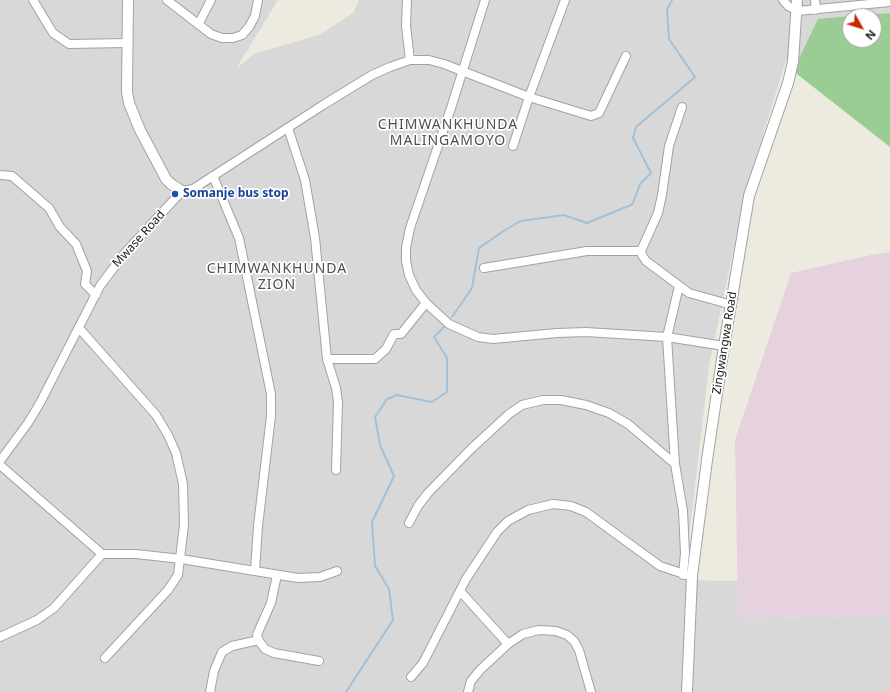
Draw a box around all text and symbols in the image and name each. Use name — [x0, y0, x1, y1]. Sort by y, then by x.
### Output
north arrow — [842, 8, 882, 48]
text: N — [862, 27, 880, 43]
district label: CHIMWANKHUNDA MALINGAMOYO — [378, 117, 518, 150]
place label: Somanje bus stop — [183, 187, 289, 201]
marker: Somanje bus stop — [170, 189, 180, 199]
street label: Mwase Road — [110, 208, 168, 270]
district label: CHIMWANKHUNDA ZION — [207, 261, 347, 294]
street label: Zingwangwa Road — [710, 291, 740, 395]

